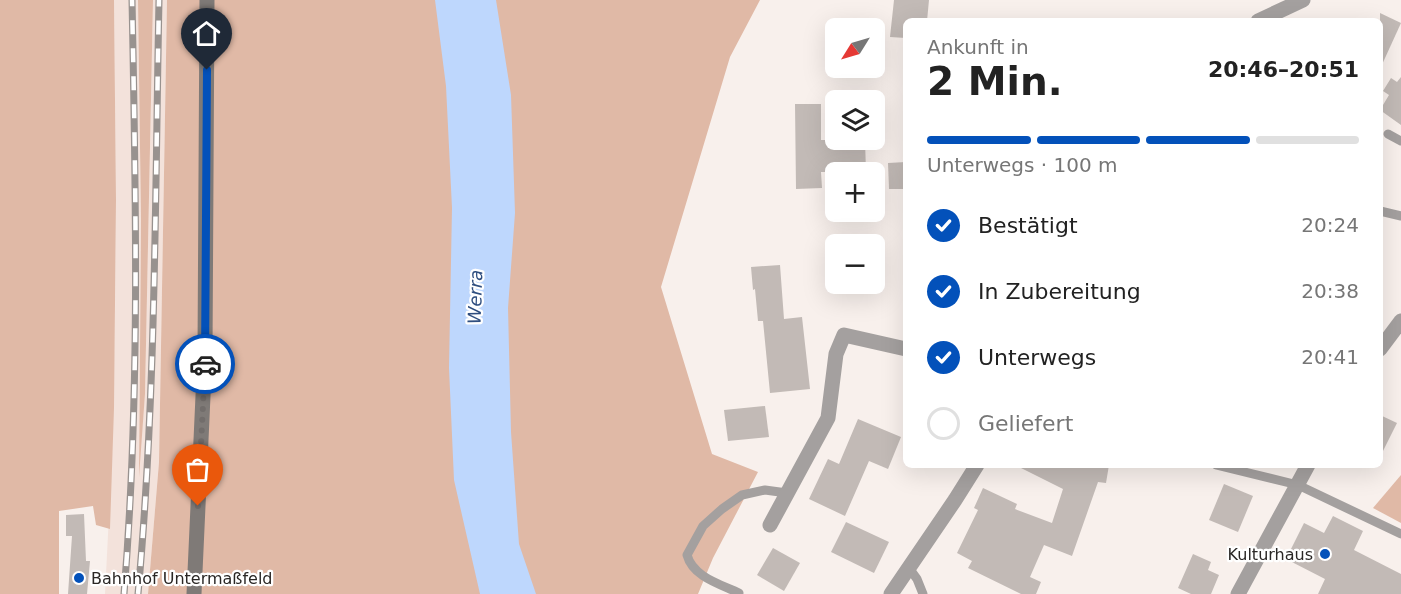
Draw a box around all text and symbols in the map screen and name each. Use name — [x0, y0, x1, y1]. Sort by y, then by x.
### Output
pin — [181, 8, 232, 70]
icon: home — [190, 17, 223, 50]
north arrow — [825, 18, 885, 78]
map controls — [825, 18, 885, 294]
text: Ankunft in — [927, 35, 1029, 59]
text: 20:46–20:51 — [1208, 57, 1359, 82]
text: 2 Min. — [927, 59, 1062, 104]
button: layers — [825, 90, 885, 150]
text: Unterwegs · 100 m — [927, 153, 1118, 177]
button: + — [825, 162, 885, 222]
icon: check — [927, 209, 960, 242]
text: Bestätigt — [978, 213, 1078, 238]
text: 20:24 — [1301, 213, 1359, 237]
button: − — [825, 234, 885, 294]
water label: Werra — [464, 269, 486, 325]
icon: check — [927, 275, 960, 308]
text: In Zubereitung — [978, 279, 1141, 304]
text: 20:38 — [1301, 279, 1359, 303]
courier — [175, 334, 235, 394]
icon: check — [927, 341, 960, 374]
text: Unterwegs — [978, 345, 1096, 370]
text: 20:41 — [1301, 345, 1359, 369]
icon: car — [189, 348, 222, 381]
text: Geliefert — [978, 411, 1073, 436]
pin — [172, 444, 223, 506]
icon: bag — [181, 453, 214, 486]
place label: Kulturhaus — [1228, 545, 1313, 564]
marker: Kulturhaus — [1318, 547, 1332, 561]
place label: Bahnhof Untermaßfeld — [91, 569, 273, 588]
marker: Bahnhof Untermaßfeld — [72, 571, 86, 585]

